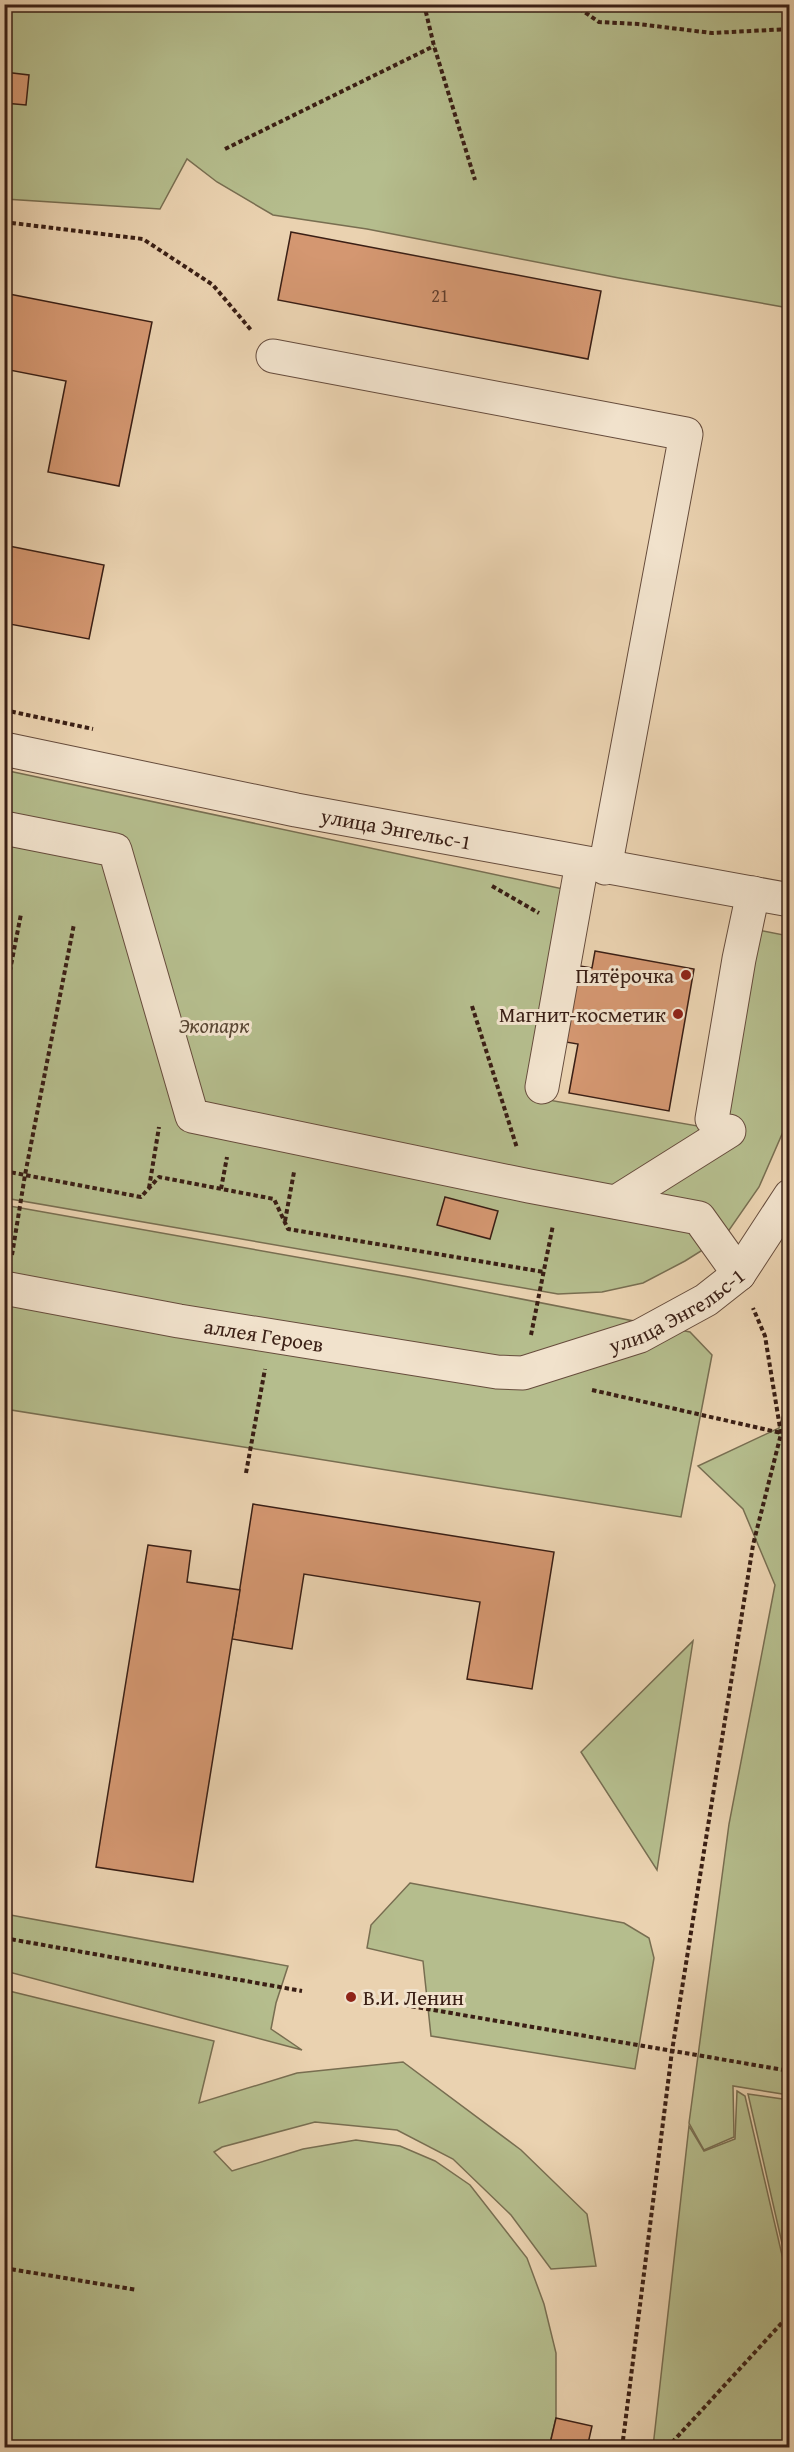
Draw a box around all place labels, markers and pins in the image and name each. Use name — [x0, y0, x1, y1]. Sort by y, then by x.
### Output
place label: Пятёрочка — [576, 960, 674, 991]
marker: Пятёрочка — [679, 968, 693, 982]
place label: Магнит-косметик — [499, 999, 666, 1030]
marker: Магнит-косметик — [671, 1007, 685, 1021]
place label: В.И. Ленин — [363, 1982, 464, 2013]
marker: В.И. Ленин — [344, 1990, 358, 2004]

